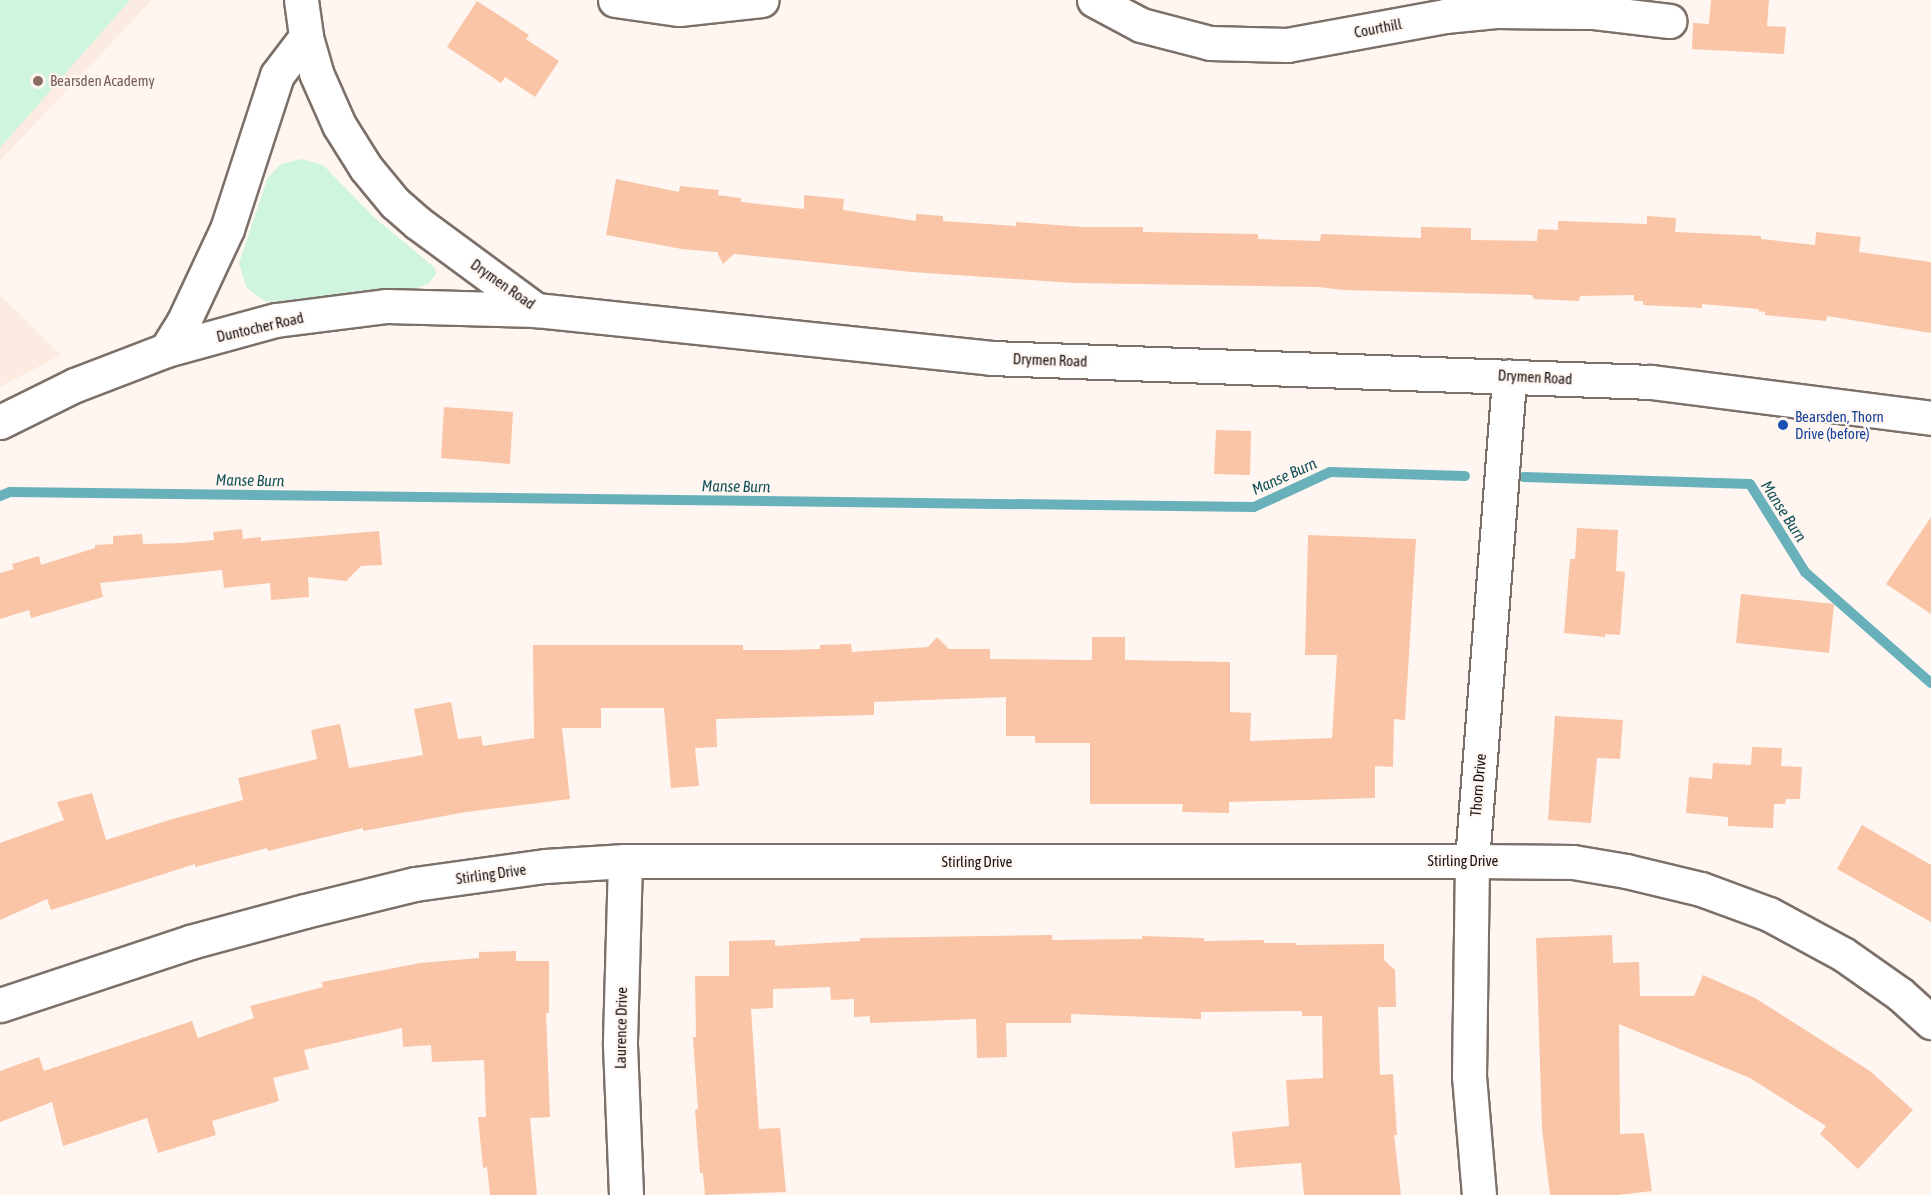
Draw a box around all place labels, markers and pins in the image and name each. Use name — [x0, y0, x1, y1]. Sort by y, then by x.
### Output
place label: Bearsden Academy — [50, 72, 155, 90]
marker: Bearsden Academy — [31, 74, 45, 88]
place label: Bearsden, Thorn Drive (before) — [1795, 407, 1884, 442]
marker: Bearsden, Thorn Drive (before) — [1776, 418, 1790, 432]

